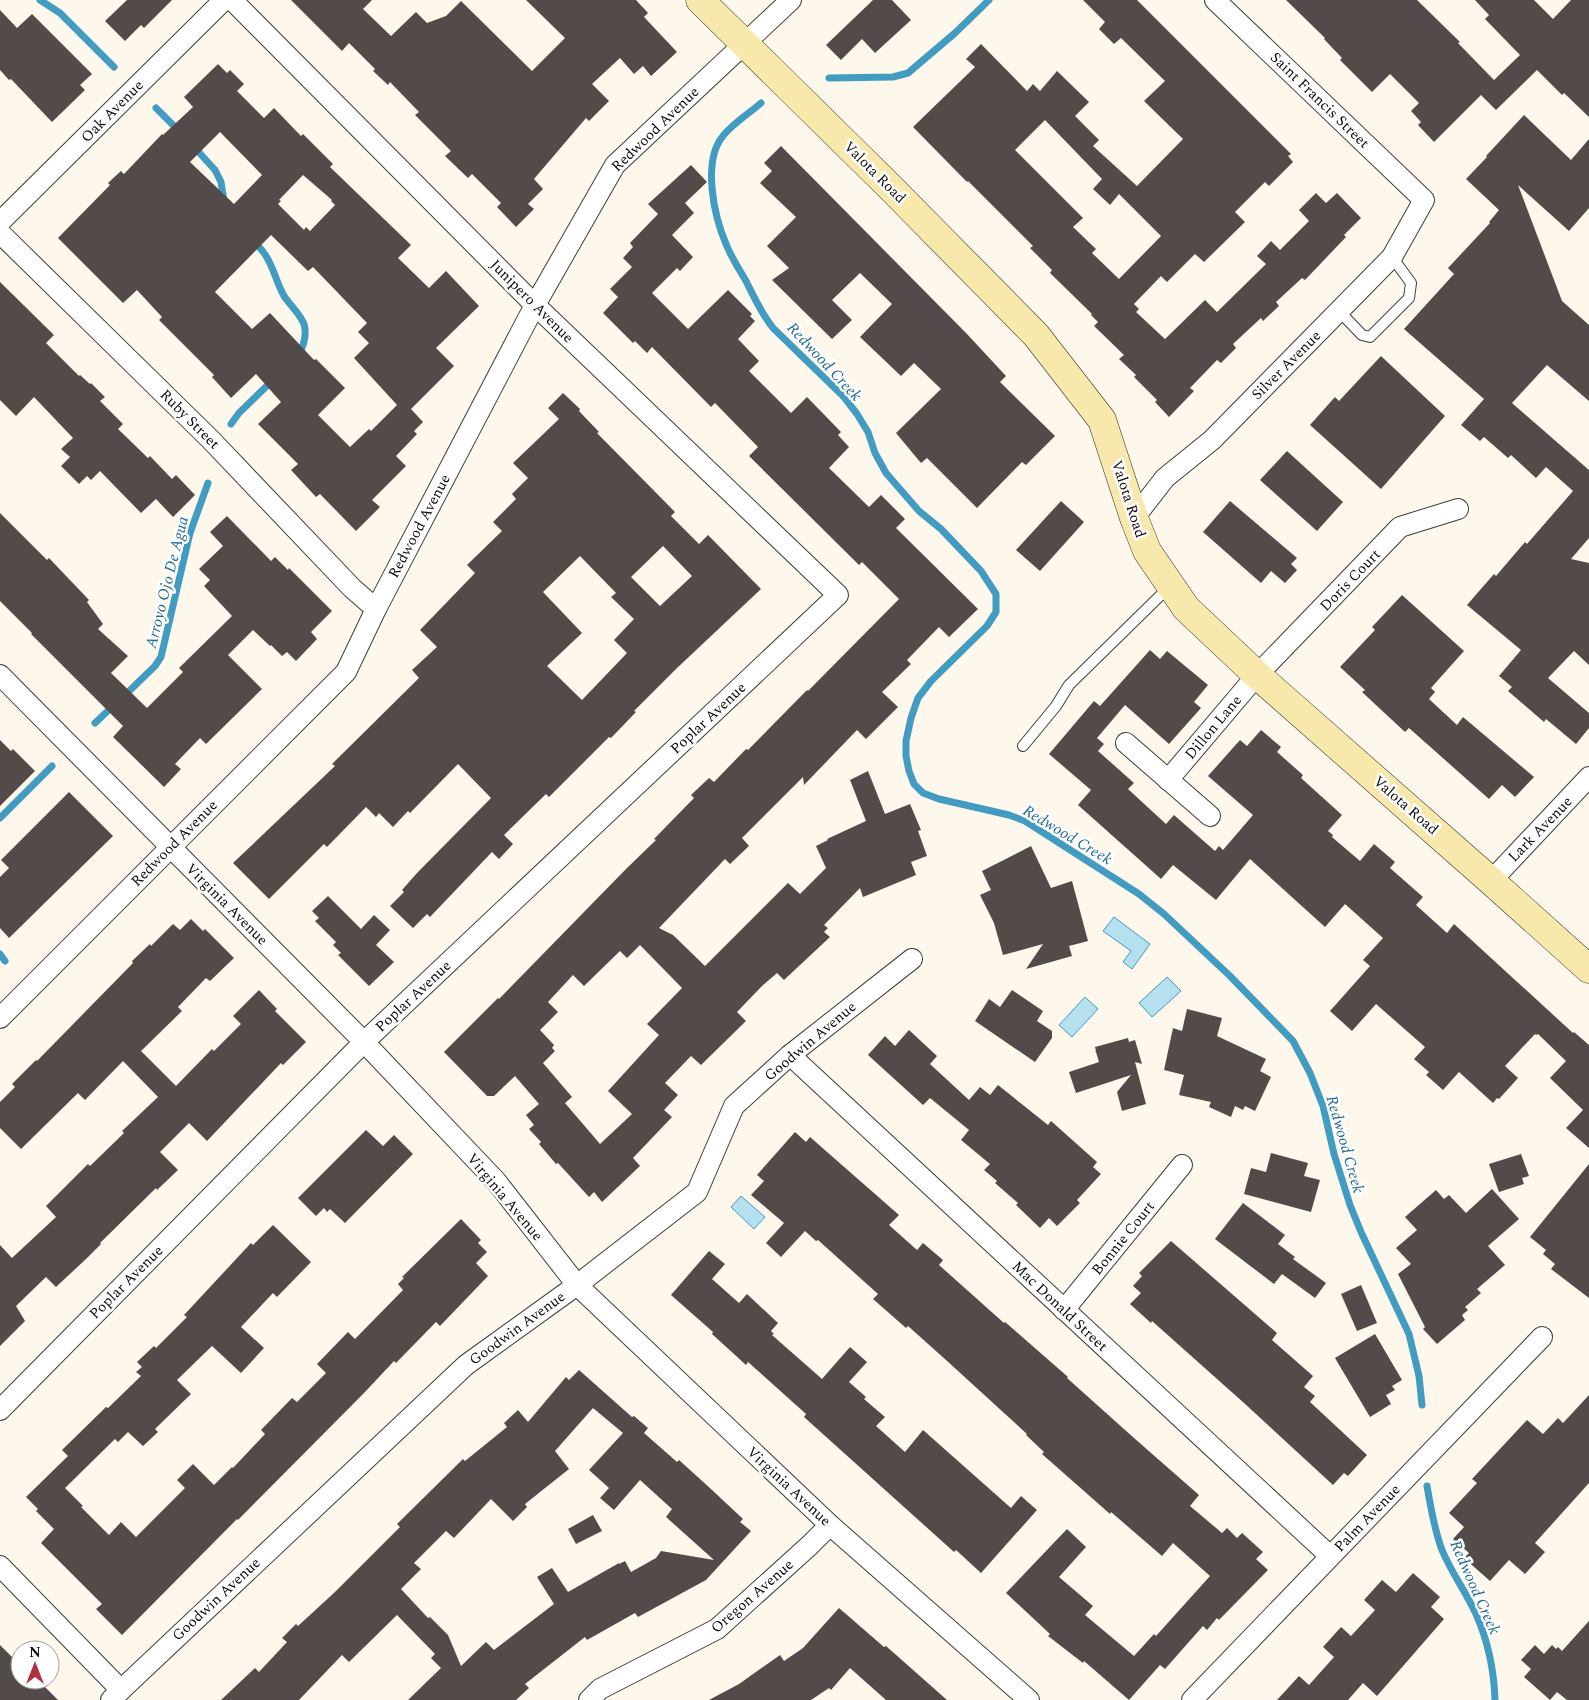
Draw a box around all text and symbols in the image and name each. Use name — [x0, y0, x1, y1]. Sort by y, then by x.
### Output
street label: Saint Francis Street — [1265, 47, 1375, 154]
street label: Oak Avenue — [76, 75, 149, 148]
street label: Redwood Avenue — [606, 81, 705, 178]
street label: Valota Road — [838, 136, 911, 209]
street label: Junipero Avenue — [484, 254, 579, 349]
water label: Redwood Creek — [781, 317, 868, 407]
street label: Silver Avenue — [1246, 325, 1327, 406]
street label: Ruby Street — [154, 384, 225, 455]
street label: Valota Road — [1105, 457, 1152, 541]
street label: Redwood Avenue — [382, 470, 457, 582]
water label: Arroyo Ojo De Agua — [139, 514, 195, 652]
street label: Doris Court — [1315, 544, 1386, 617]
street label: Poplar Avenue — [665, 677, 752, 760]
street label: Dillon Lane — [1179, 690, 1247, 765]
street label: Valota Road — [1368, 770, 1444, 840]
street label: Lark Avenue — [1503, 791, 1578, 868]
street label: Redwood Avenue — [126, 795, 223, 892]
water label: Redwood Creek — [1018, 799, 1117, 871]
street label: Virginia Avenue — [180, 858, 273, 951]
street label: Poplar Avenue — [370, 955, 457, 1038]
street label: Goodwin Avenue — [759, 996, 861, 1087]
water label: Redwood Creek — [1320, 1092, 1371, 1197]
street label: Virginia Avenue — [461, 1148, 548, 1246]
street label: Bonnie Court — [1086, 1196, 1161, 1280]
street label: Poplar Avenue — [84, 1240, 169, 1325]
street label: Mac Donald Street — [1006, 1256, 1113, 1357]
street label: Goodwin Avenue — [464, 1286, 570, 1371]
street label: Virginia Avenue — [741, 1441, 836, 1532]
street label: Palm Avenue — [1329, 1479, 1406, 1558]
water label: Redwood Creek — [1444, 1536, 1507, 1639]
street label: Goodwin Avenue — [167, 1552, 266, 1647]
street label: Oregon Avenue — [706, 1554, 799, 1639]
north arrow — [10, 1640, 60, 1690]
text: N — [29, 1642, 41, 1663]

